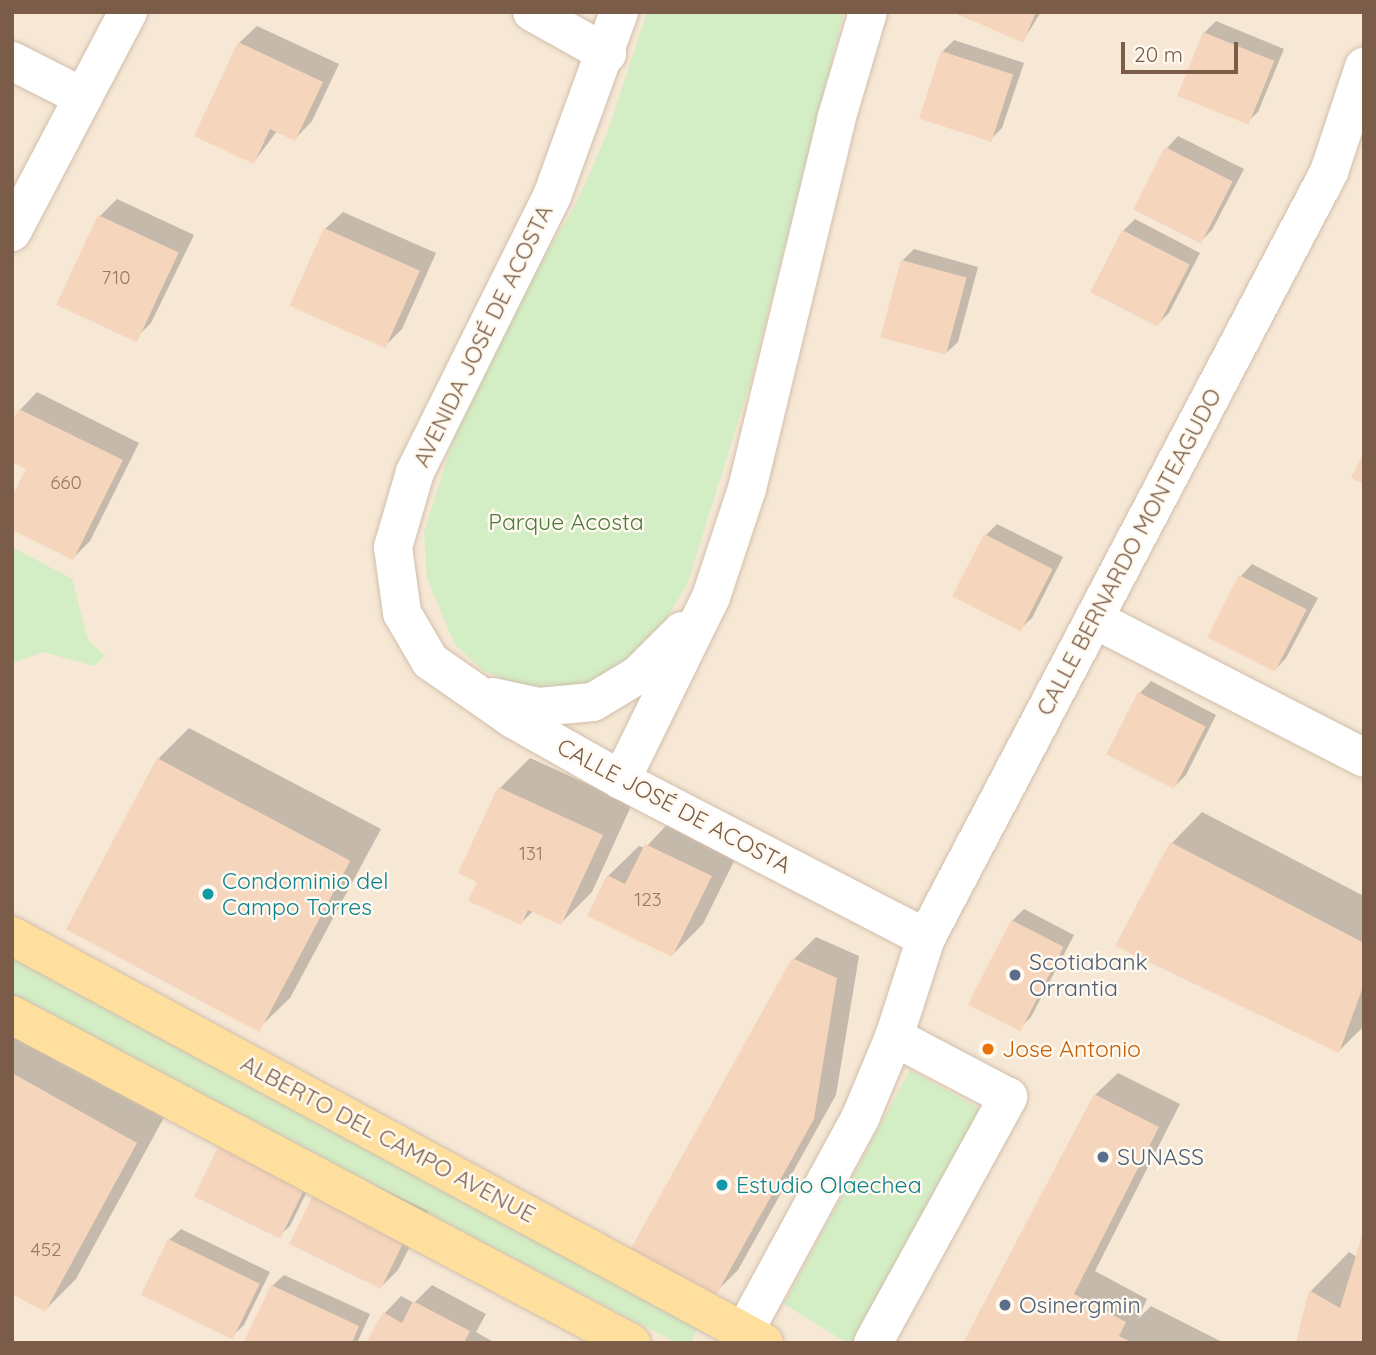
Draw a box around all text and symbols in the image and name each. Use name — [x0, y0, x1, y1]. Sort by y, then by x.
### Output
scale bar — [1124, 28, 1241, 72]
text: 20 m — [1134, 41, 1183, 67]
street label: AVENIDA JOSÉ DE ACOSTA — [407, 200, 559, 472]
house number: 710 — [102, 267, 130, 289]
street label: CALLE BERNARDO MONTEAGUDO — [1031, 384, 1227, 720]
house number: 660 — [50, 472, 82, 494]
park label: Parque Acosta — [488, 508, 644, 536]
street label: CALLE JOSÉ DE ACOSTA — [552, 733, 796, 879]
house number: 131 — [519, 843, 543, 865]
place label: Condominio del Campo Torres — [222, 867, 389, 921]
marker: Condominio del Campo Torres — [200, 886, 216, 902]
house number: 123 — [634, 889, 662, 911]
place label: Scotiabank Orrantia — [1029, 948, 1148, 1002]
marker: Scotiabank Orrantia — [1007, 967, 1023, 983]
place label: Jose Antonio — [1002, 1035, 1141, 1063]
marker: Jose Antonio — [980, 1041, 996, 1057]
street label: ALBERTO DEL CAMPO AVENUE — [236, 1049, 540, 1229]
place label: SUNASS — [1117, 1143, 1204, 1171]
marker: SUNASS — [1095, 1149, 1111, 1165]
place label: Estudio Olaechea — [736, 1171, 922, 1199]
marker: Estudio Olaechea — [714, 1177, 730, 1193]
house number: 452 — [30, 1239, 62, 1261]
place label: Osinergmin — [1019, 1291, 1141, 1319]
marker: Osinergmin — [997, 1297, 1013, 1313]

